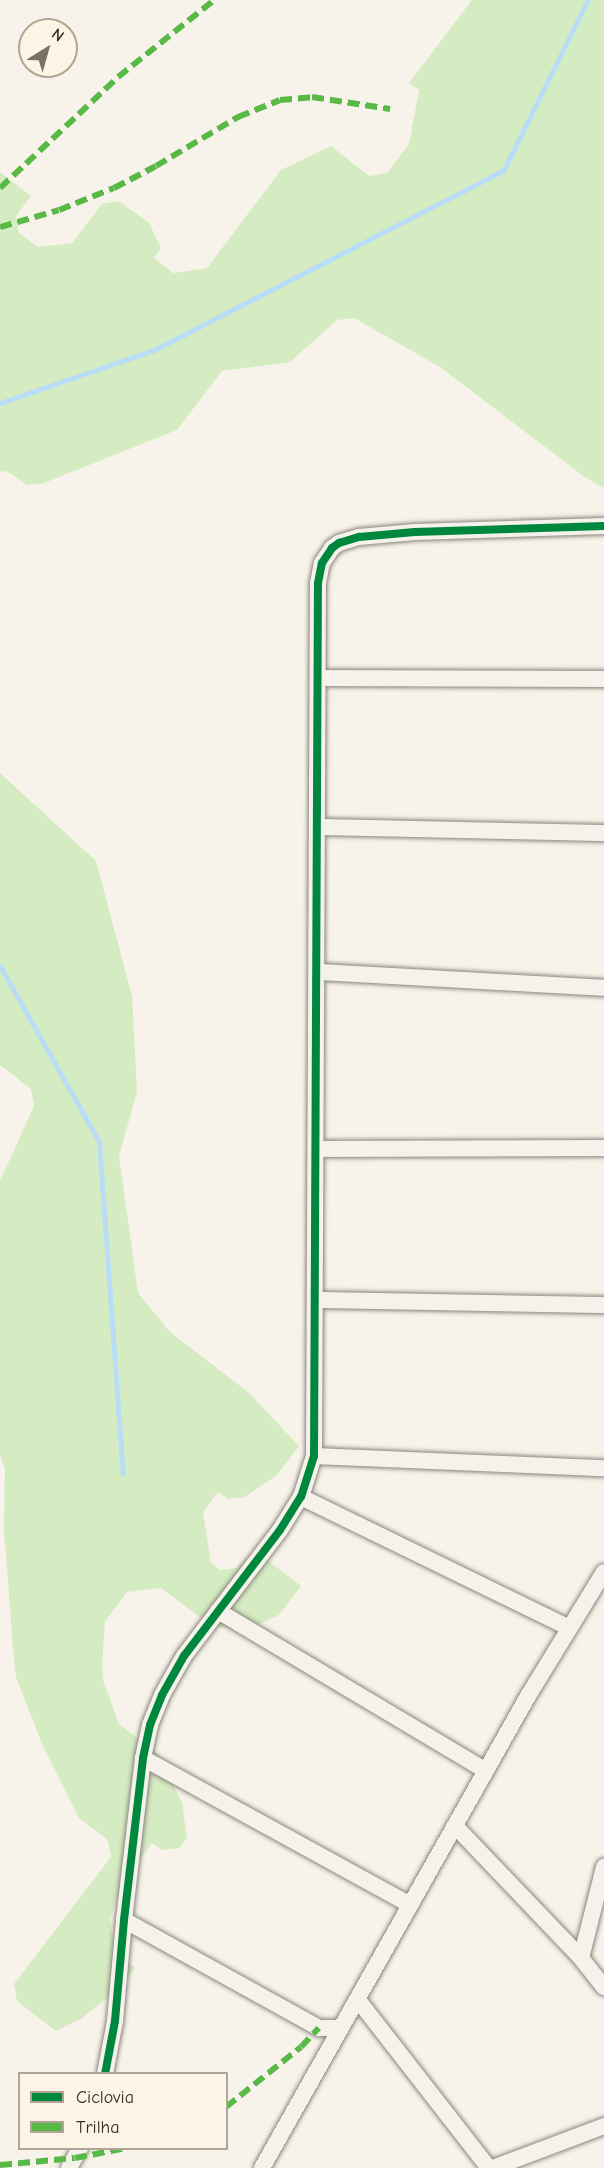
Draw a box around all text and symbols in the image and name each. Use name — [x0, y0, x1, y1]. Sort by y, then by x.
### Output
north arrow — [18, 18, 78, 78]
text: N — [48, 25, 67, 46]
legend — [18, 2072, 228, 2150]
text: Ciclovia — [76, 2087, 134, 2108]
text: Trilha — [76, 2117, 120, 2138]

